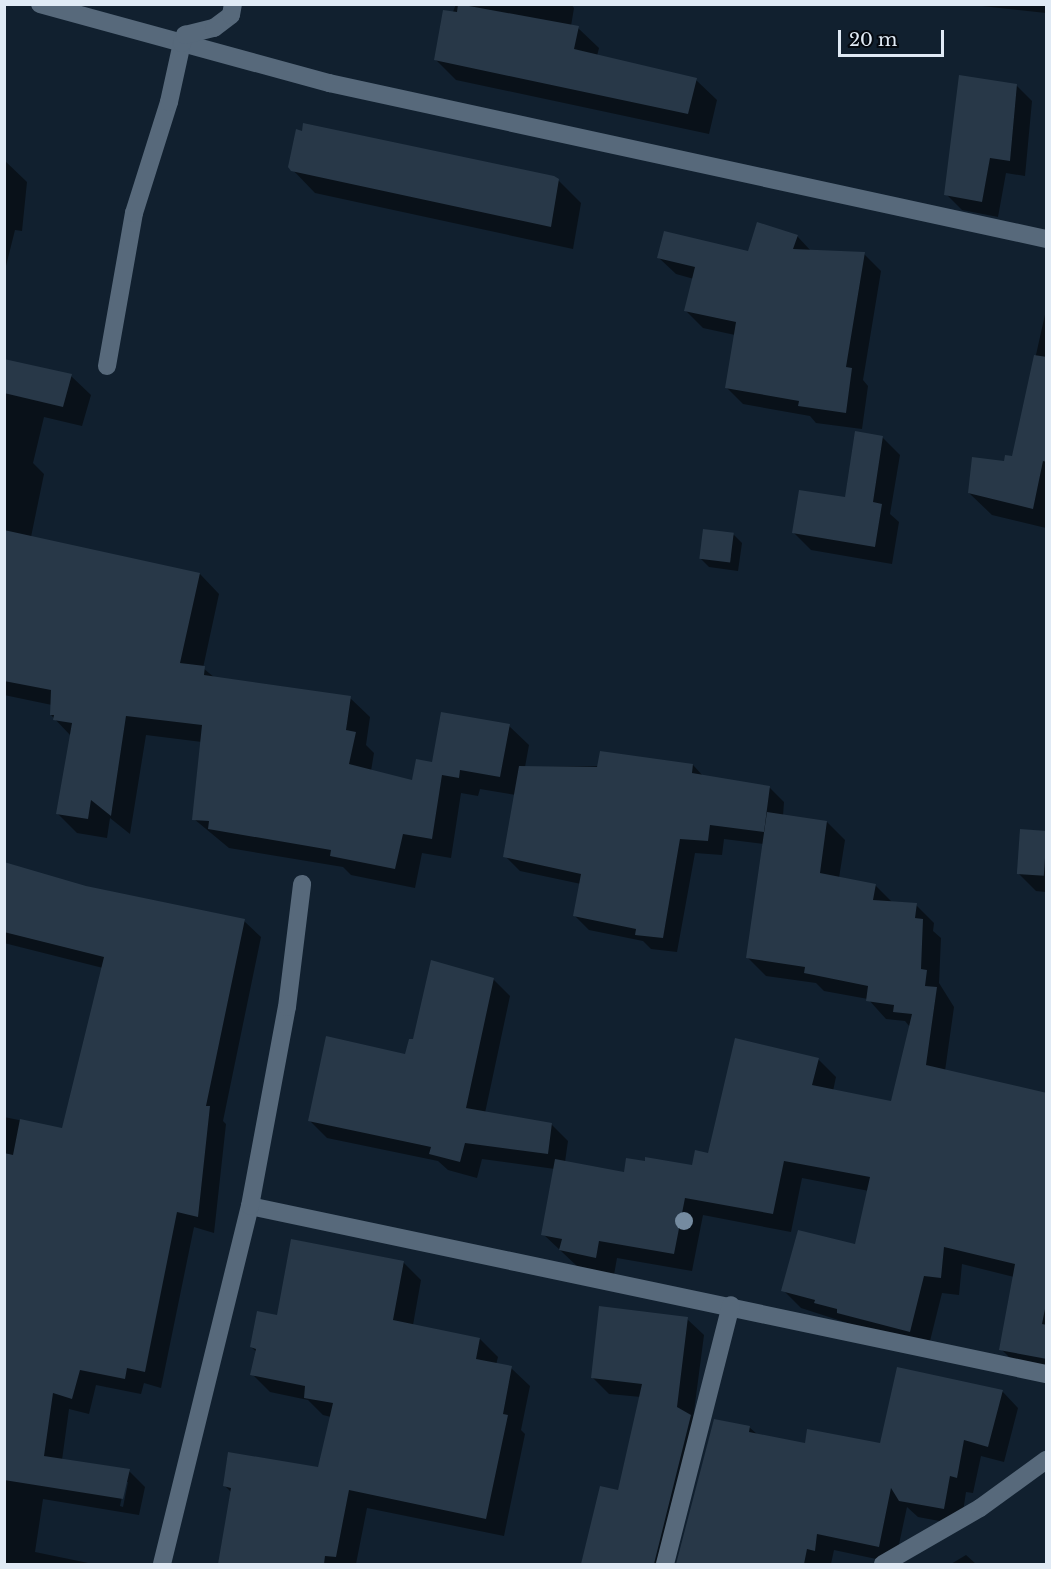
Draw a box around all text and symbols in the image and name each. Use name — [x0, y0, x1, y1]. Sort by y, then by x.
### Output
scale bar — [841, 18, 948, 56]
text: 20 m — [849, 29, 897, 51]

